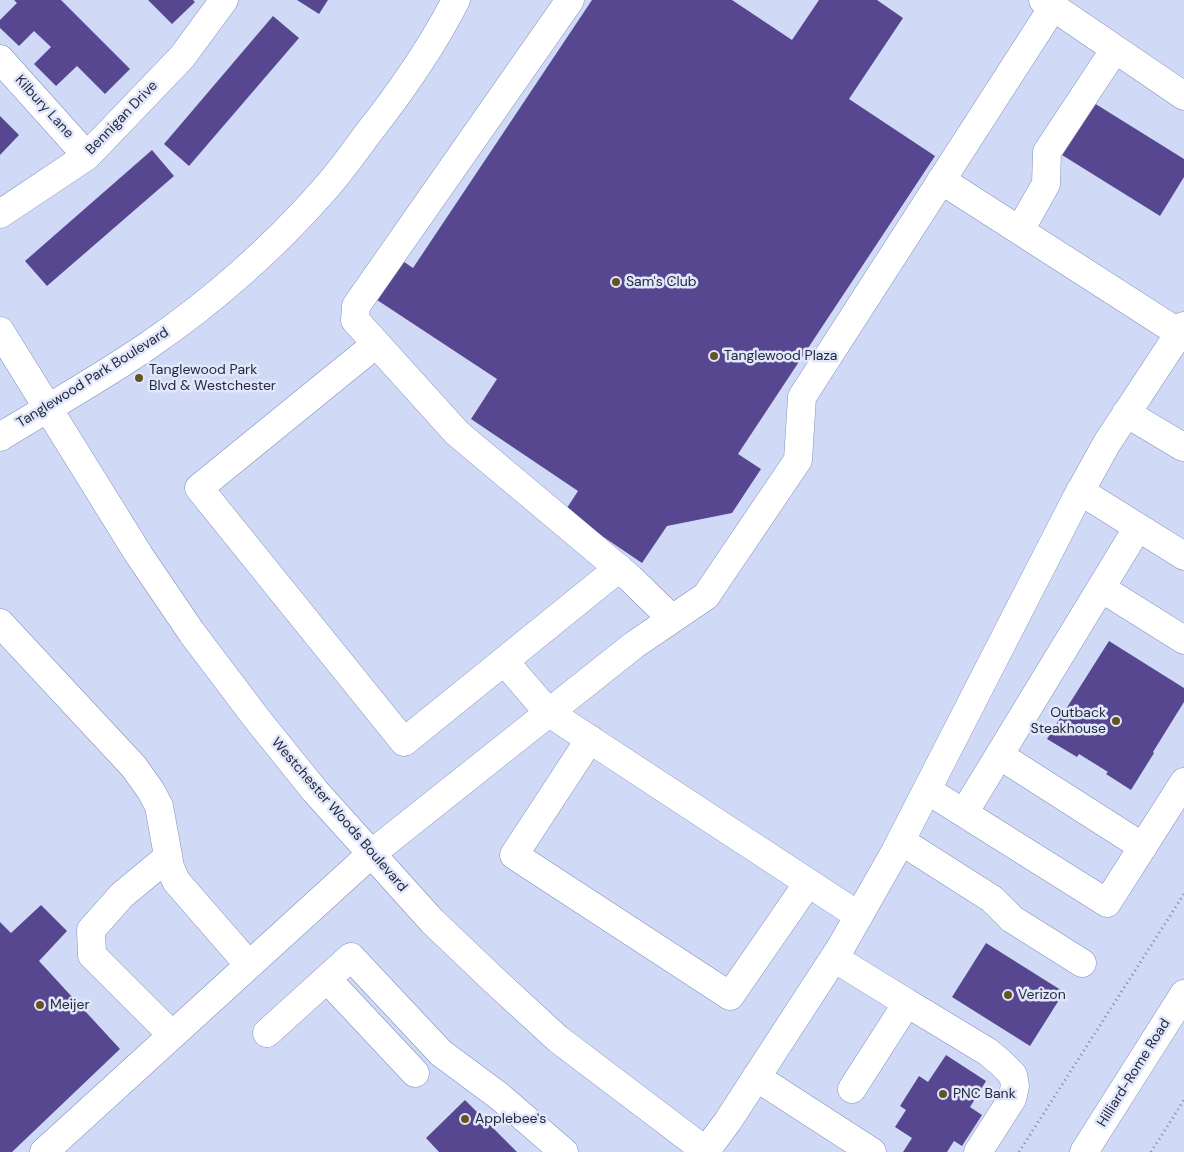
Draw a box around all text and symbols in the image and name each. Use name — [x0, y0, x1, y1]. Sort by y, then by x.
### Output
street label: Kilbury Lane — [11, 72, 77, 142]
street label: Bennigan Drive — [83, 78, 161, 158]
place label: Sam's Club — [626, 274, 696, 290]
marker: Sam's Club — [610, 276, 622, 288]
street label: Tanglewood Park Boulevard — [14, 324, 172, 432]
place label: Tanglewood Plaza — [724, 348, 837, 364]
marker: Tanglewood Plaza — [708, 350, 720, 362]
place label: Tanglewood Park Blvd & Westchester — [149, 362, 276, 394]
marker: Tanglewood Park Blvd & Westchester — [133, 372, 145, 384]
place label: Outback Steakhouse — [1031, 705, 1106, 738]
marker: Outback Steakhouse — [1110, 715, 1122, 727]
street label: Westchester Woods Boulevard — [268, 735, 410, 895]
place label: Verizon — [1018, 987, 1066, 1003]
marker: Verizon — [1002, 989, 1014, 1001]
place label: Meijer — [50, 997, 90, 1013]
marker: Meijer — [34, 999, 46, 1011]
street label: Hilliard-Rome Road — [1094, 1016, 1174, 1130]
place label: PNC Bank — [953, 1086, 1016, 1102]
marker: PNC Bank — [937, 1088, 949, 1100]
place label: Applebee's — [475, 1111, 546, 1127]
marker: Applebee's — [459, 1113, 471, 1125]

